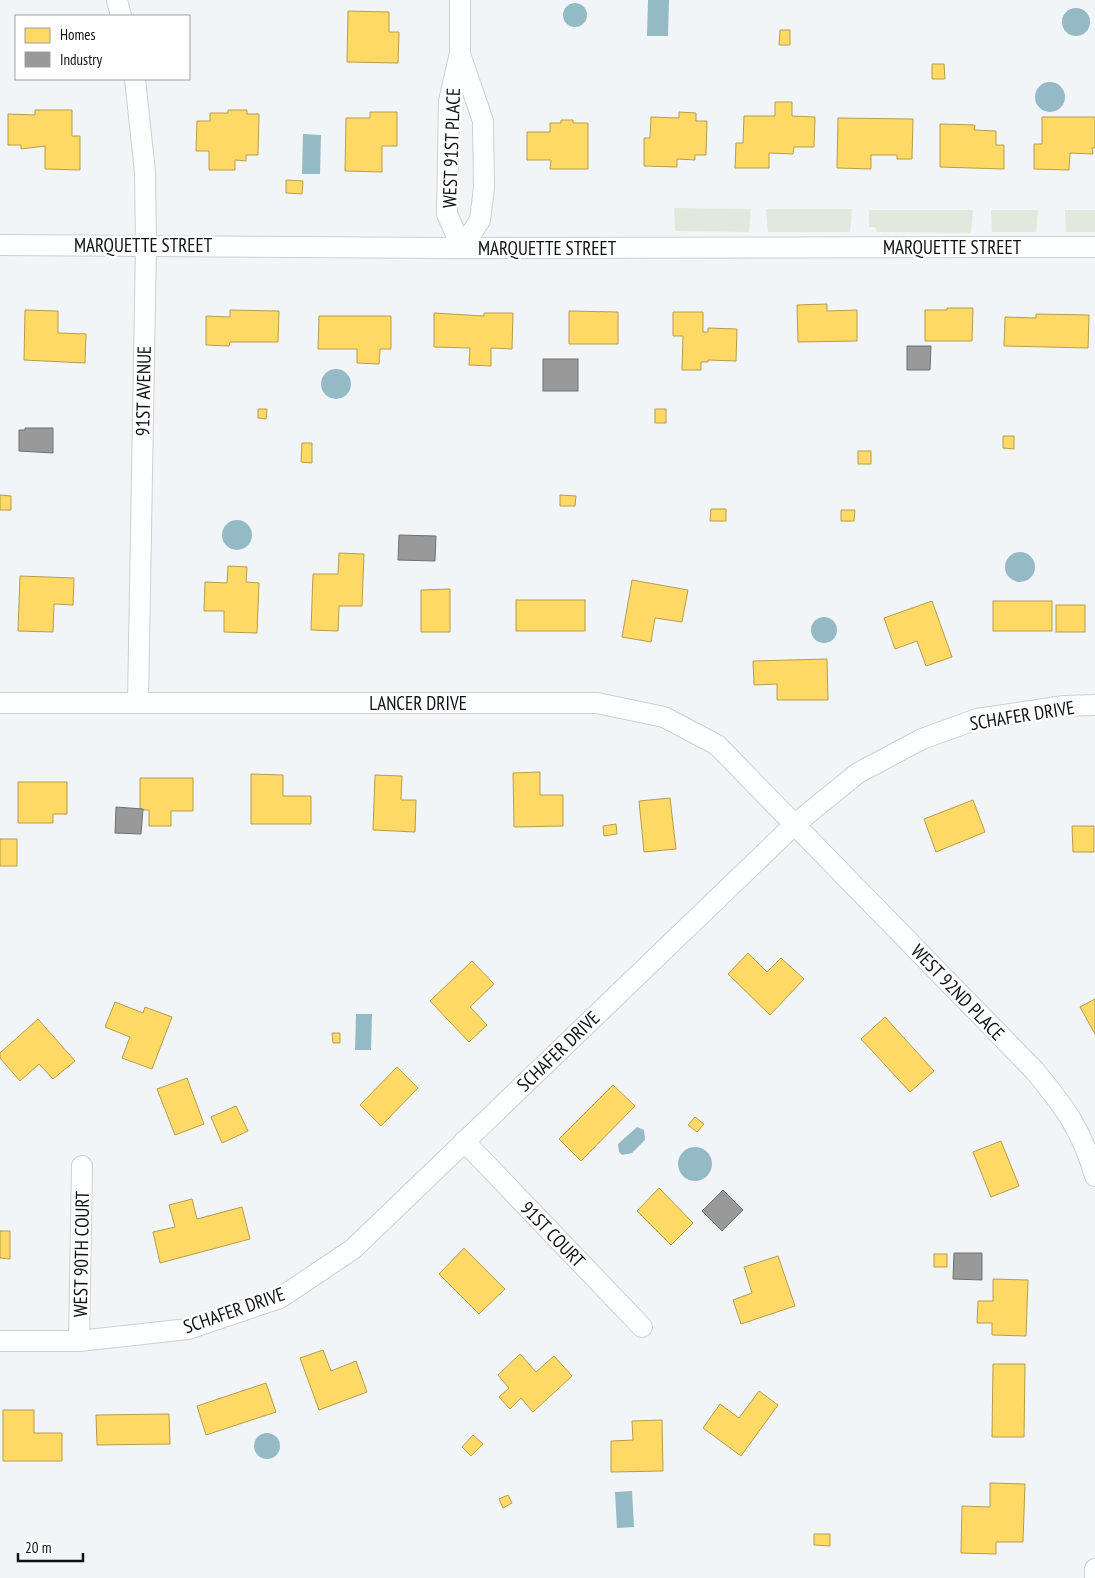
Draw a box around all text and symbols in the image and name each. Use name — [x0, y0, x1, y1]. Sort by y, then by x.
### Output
legend — [15, 15, 190, 80]
text: Homes — [60, 25, 96, 44]
text: Industry — [60, 50, 102, 69]
street label: WEST 91ST PLACE — [437, 88, 465, 208]
street label: MARQUETTE STREET — [74, 233, 213, 257]
street label: MARQUETTE STREET — [883, 235, 1022, 259]
street label: MARQUETTE STREET — [478, 236, 617, 260]
street label: 91ST AVENUE — [130, 346, 156, 436]
street label: LANCER DRIVE — [369, 691, 467, 715]
street label: SCHAFER DRIVE — [968, 695, 1076, 735]
street label: WEST 92ND PLACE — [906, 939, 1010, 1045]
street label: SCHAFER DRIVE — [512, 1006, 604, 1096]
street label: WEST 90TH COURT — [68, 1190, 94, 1317]
street label: 91ST COURT — [516, 1196, 591, 1272]
street label: SCHAFER DRIVE — [180, 1281, 288, 1339]
scale bar — [18, 1530, 82, 1562]
text: 20 m — [25, 1538, 51, 1557]

